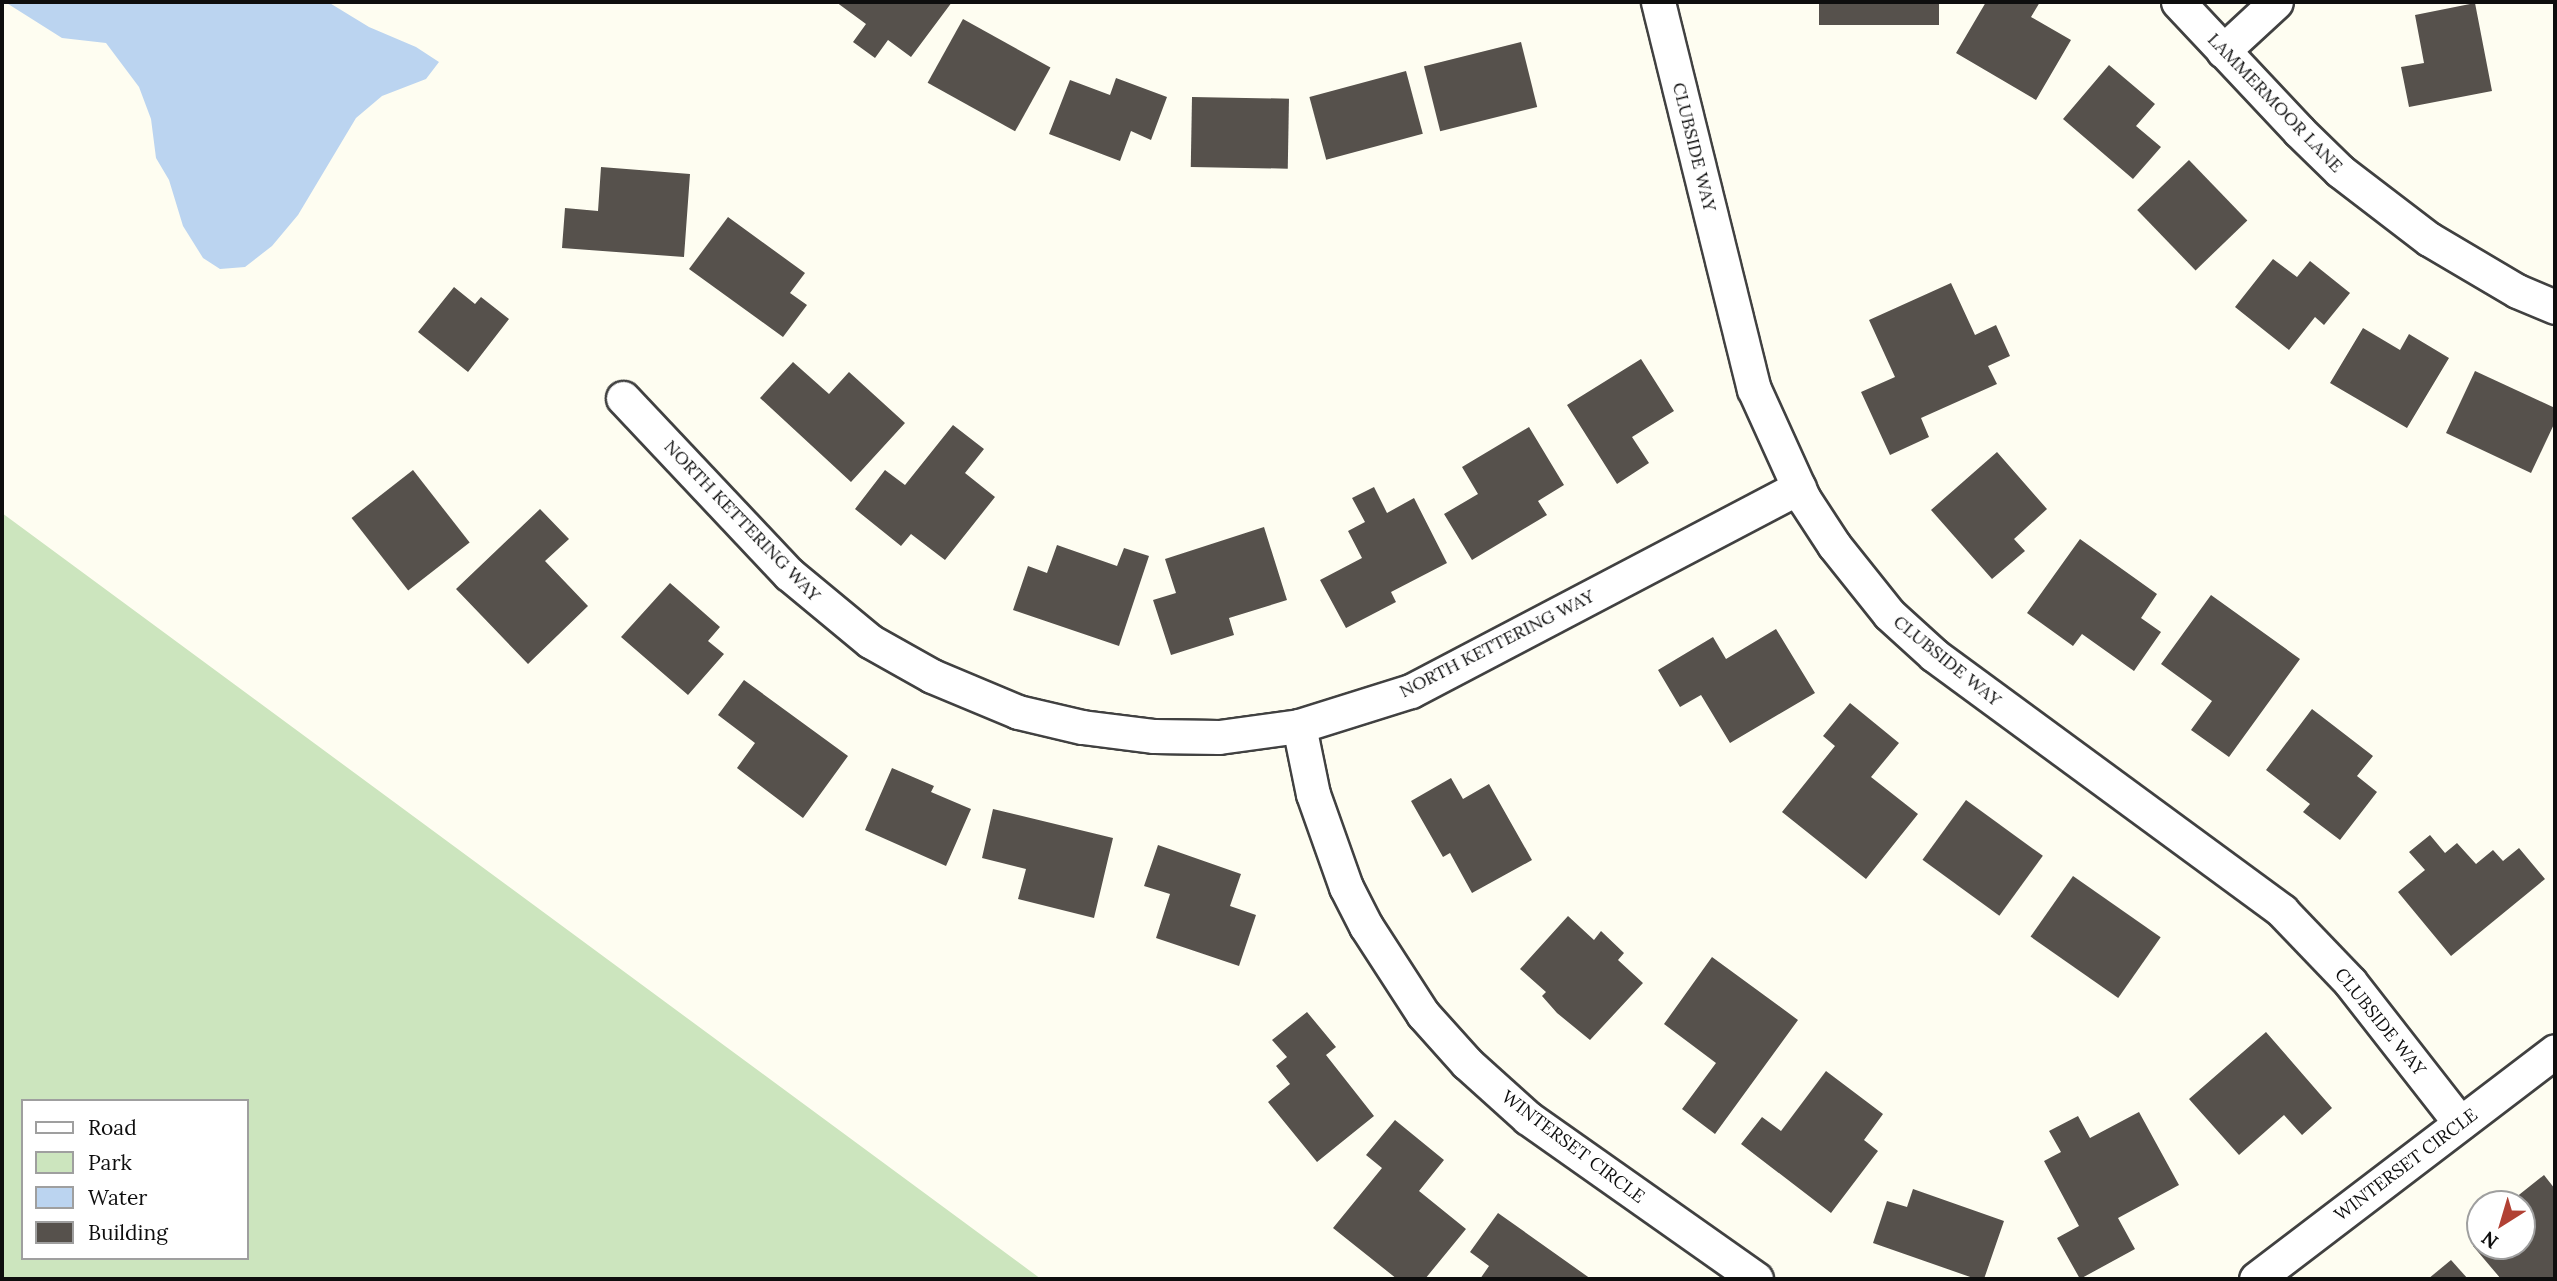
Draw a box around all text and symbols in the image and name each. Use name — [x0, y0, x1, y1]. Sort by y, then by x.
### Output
street label: LAMMERMOOR LANE — [2203, 29, 2347, 177]
street label: CLUBSIDE WAY — [1668, 80, 1720, 214]
street label: NORTH KETTERING WAY — [659, 436, 825, 606]
street label: NORTH KETTERING WAY — [1396, 585, 1598, 703]
street label: CLUBSIDE WAY — [1889, 611, 2005, 711]
street label: CLUBSIDE WAY — [2330, 964, 2430, 1080]
street label: WINTERSET CIRCLE — [1497, 1086, 1649, 1208]
legend — [21, 1099, 248, 1260]
street label: WINTERSET CIRCLE — [2330, 1104, 2482, 1226]
text: Road — [88, 1114, 137, 1141]
text: Park — [88, 1149, 132, 1176]
text: Water — [88, 1184, 147, 1211]
north arrow — [2466, 1190, 2536, 1260]
text: Building — [88, 1219, 168, 1246]
text: N — [2476, 1226, 2503, 1254]

